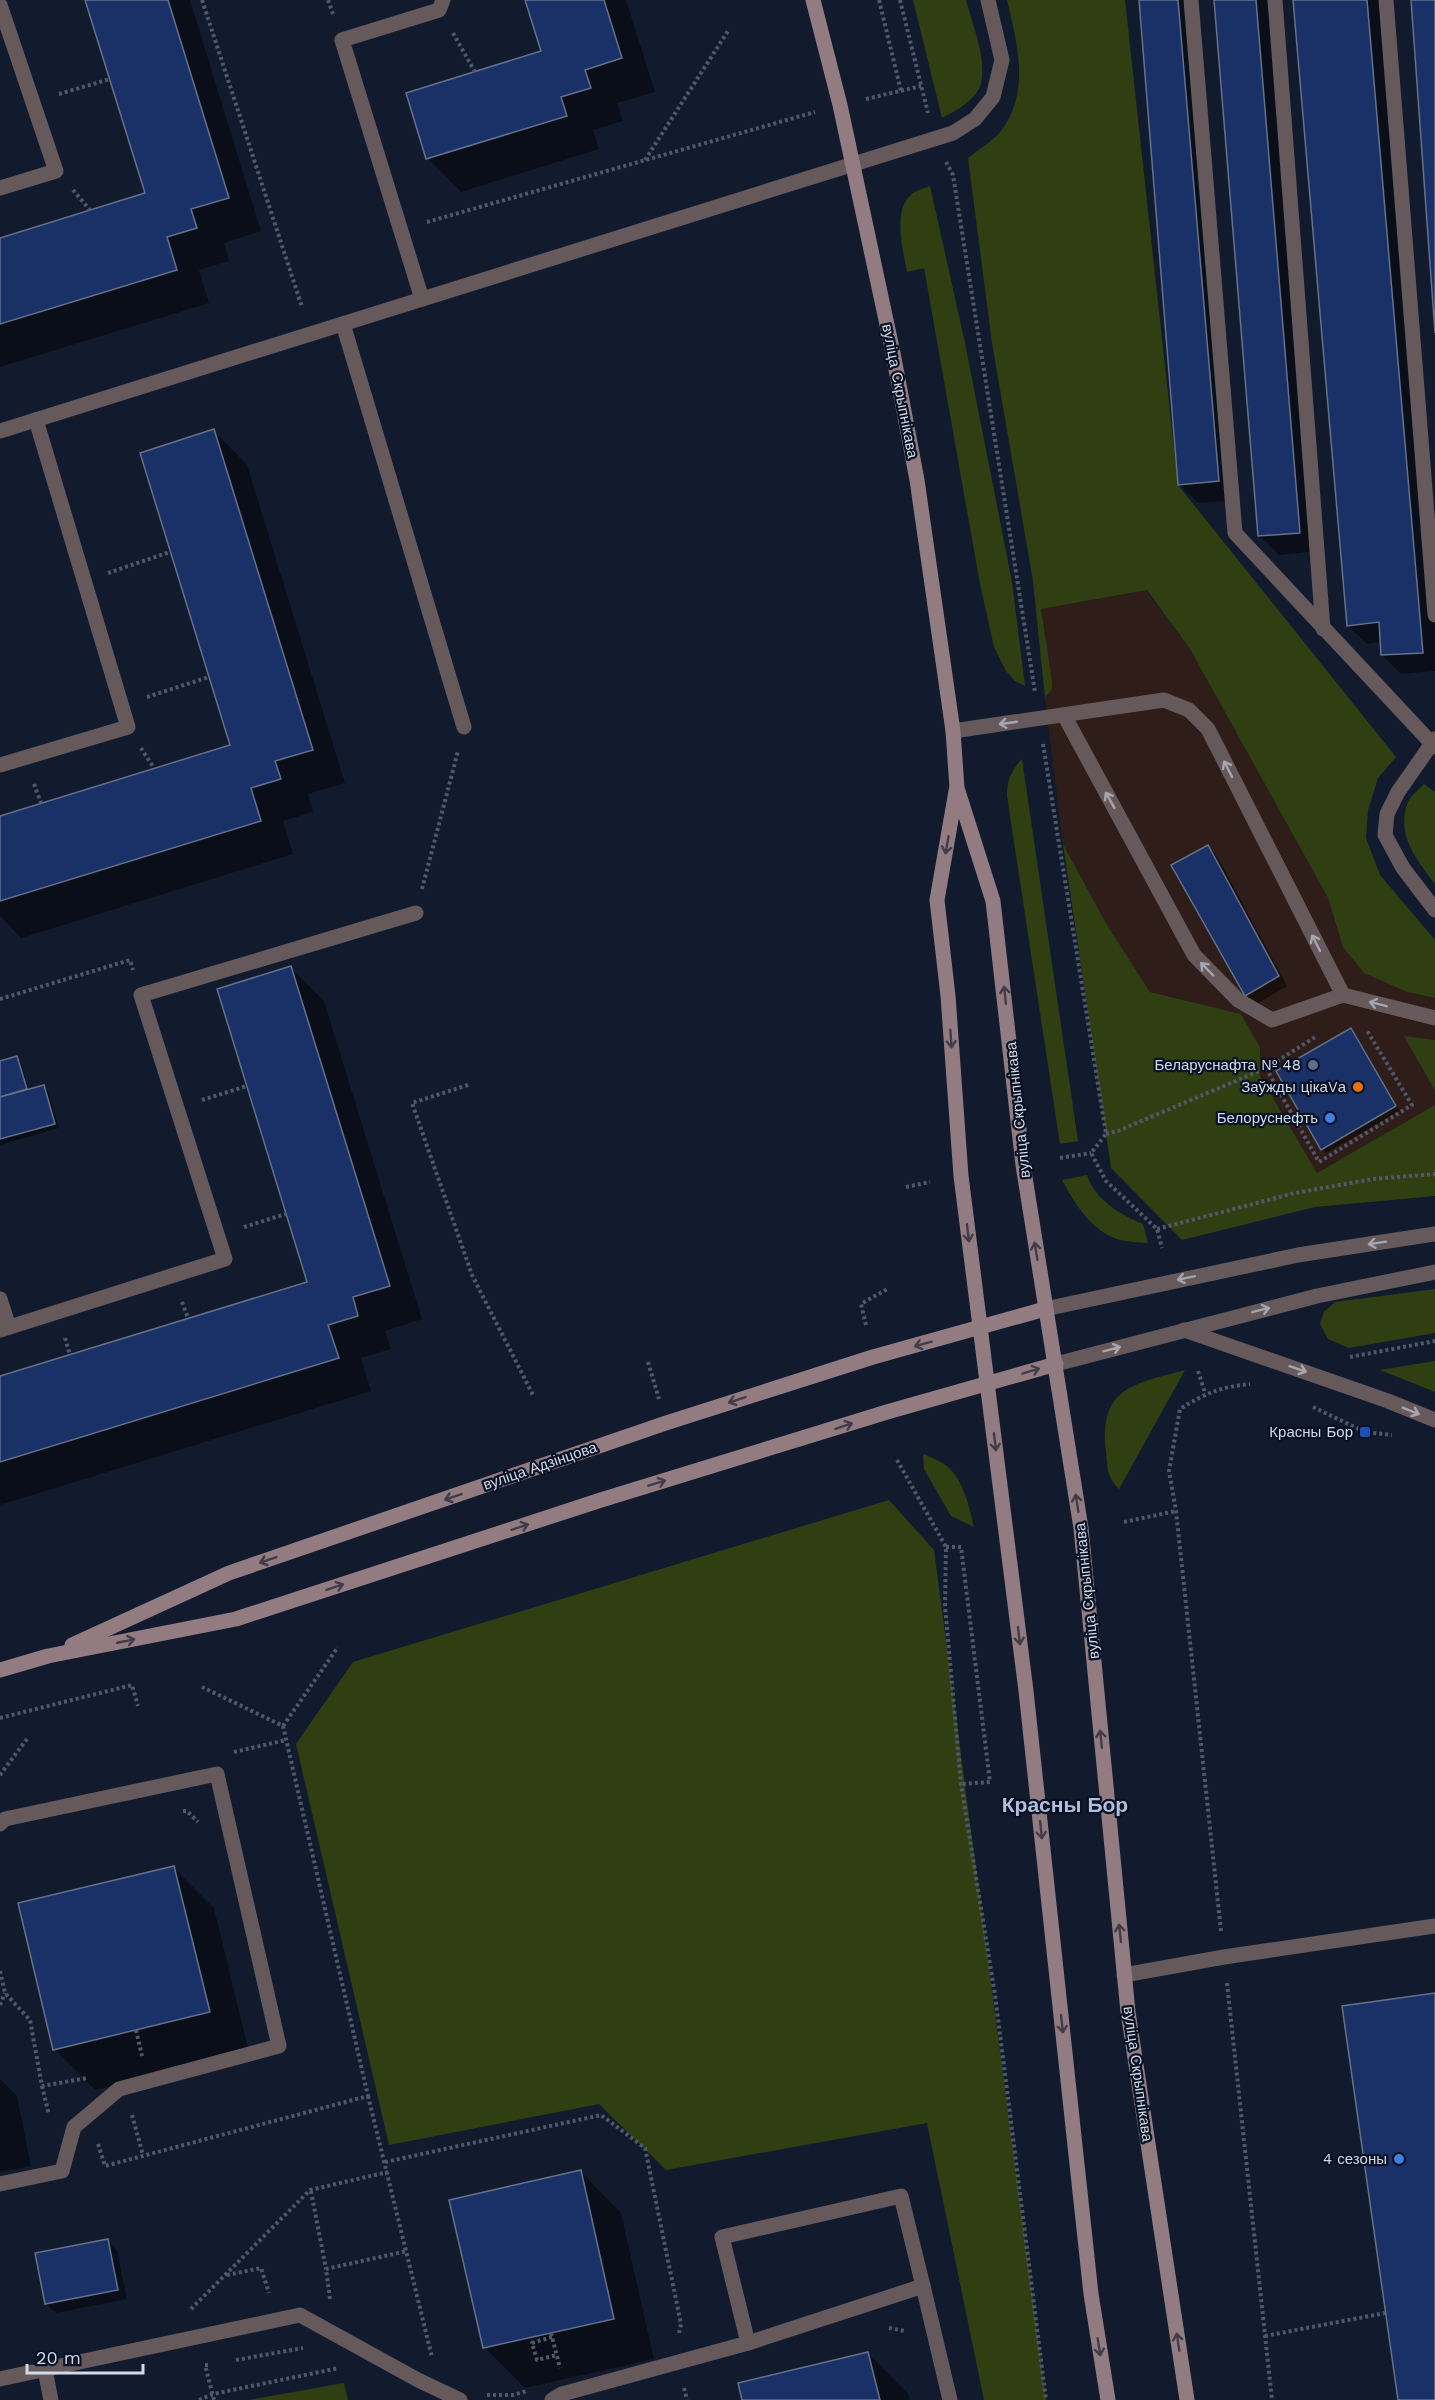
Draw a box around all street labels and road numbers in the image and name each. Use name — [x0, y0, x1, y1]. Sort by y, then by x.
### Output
street label: вуліца Скрыпнікава — [878, 322, 922, 460]
street label: вуліца Скрыпнікава — [1002, 1040, 1034, 1179]
street label: вуліца Адзінцова — [481, 1438, 600, 1494]
street label: вуліца Скрыпнікава — [1071, 1521, 1103, 1660]
street label: вуліца Скрыпнікава — [1120, 2005, 1157, 2144]

